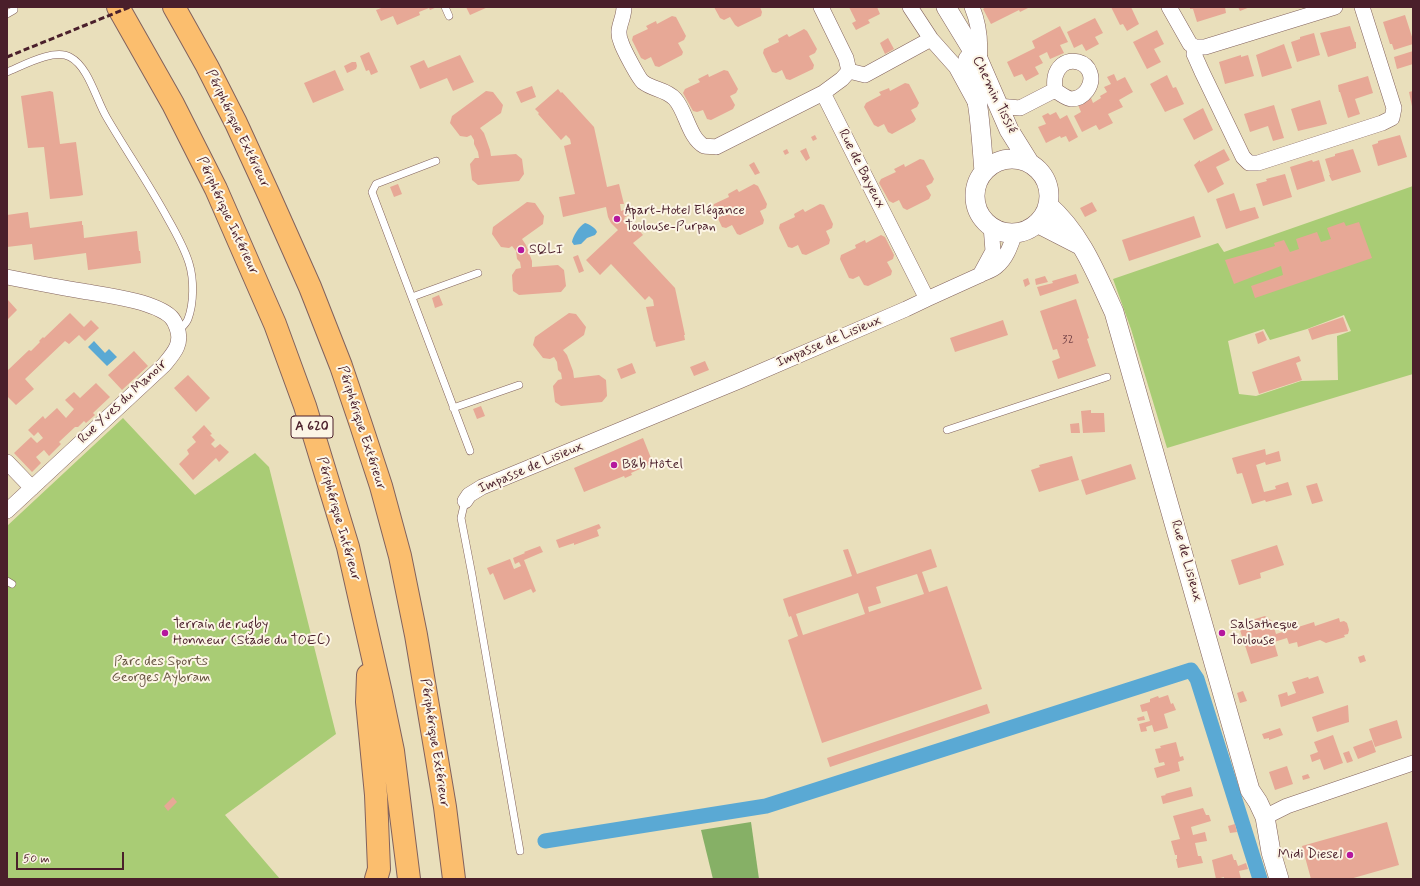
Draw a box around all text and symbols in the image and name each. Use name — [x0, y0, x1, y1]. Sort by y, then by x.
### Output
street label: Chemin Tissié — [968, 53, 1020, 137]
street label: Périphérique Extérieur — [201, 67, 273, 191]
street label: Rue de Bayeux — [834, 127, 888, 211]
street label: Périphérique Intérieur — [192, 154, 262, 278]
place label: Apart-Hotel Elégance Toulouse-Purpan — [625, 203, 745, 236]
marker: Apart-Hotel Elégance Toulouse-Purpan — [612, 214, 622, 224]
place label: SQLI — [529, 242, 563, 258]
marker: SQLI — [516, 245, 526, 255]
street label: Impasse de Lisieux — [774, 312, 884, 372]
house number: 32 — [1062, 333, 1074, 347]
street label: Rue Yves du Manoir — [75, 356, 171, 448]
street label: Périphérique Extérieur — [333, 364, 389, 492]
road number: A 620 — [291, 416, 333, 438]
street label: Impasse de Lisieux — [476, 438, 586, 498]
street label: Périphérique Intérieur — [312, 455, 364, 583]
place label: B&b Hôtel — [622, 457, 683, 473]
marker: B&b Hôtel — [609, 460, 619, 470]
street label: Rue de Lisieux — [1166, 518, 1206, 604]
place label: Terrain de rugby Honneur (Stade du TOEC) — [173, 617, 330, 650]
place label: Salsatheque Toulouse — [1230, 617, 1298, 650]
marker: Terrain de rugby Honneur (Stade du TOEC) — [160, 628, 170, 638]
marker: Salsatheque Toulouse — [1217, 628, 1227, 638]
park label: Parc des Sports Georges Aybram — [112, 654, 210, 686]
street label: Périphérique Extérieur — [416, 678, 452, 808]
scale bar — [18, 844, 126, 870]
place label: Midi Diesel — [1278, 847, 1342, 863]
marker: Midi Diesel — [1345, 850, 1355, 860]
text: 50 m — [23, 851, 50, 867]

